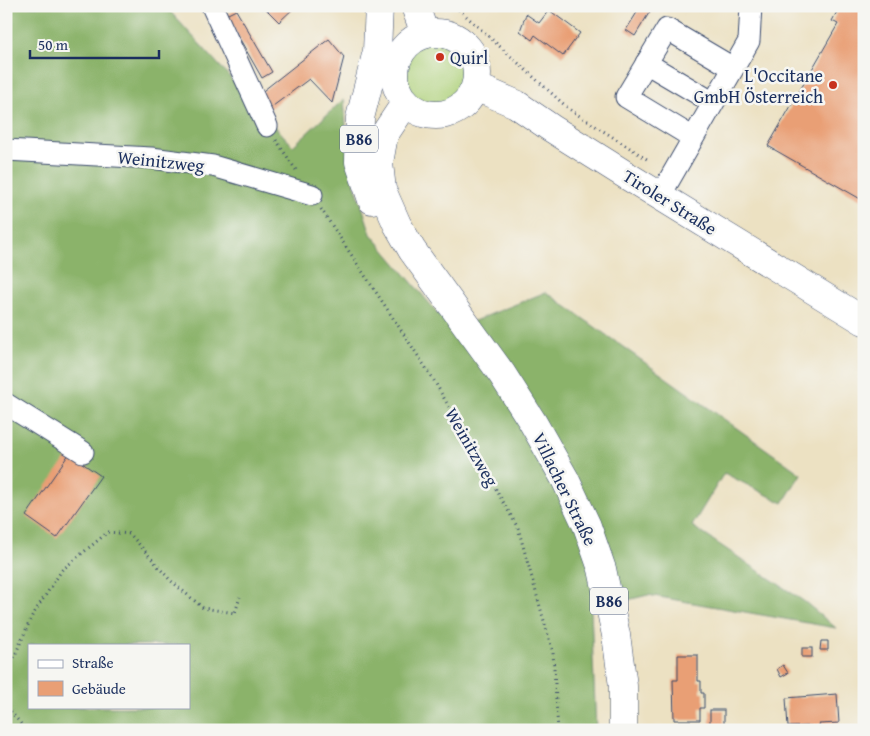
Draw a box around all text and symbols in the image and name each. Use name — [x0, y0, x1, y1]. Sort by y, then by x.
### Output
scale bar — [30, 28, 159, 60]
text: 50 m — [38, 34, 69, 55]
place label: Quirl — [450, 44, 488, 71]
marker: Quirl — [434, 51, 446, 63]
place label: L'Occitane GmbH Österreich — [694, 62, 823, 110]
marker: L'Occitane GmbH Österreich — [827, 79, 839, 91]
road number: B86 — [340, 126, 378, 152]
street label: Weinitzweg — [116, 143, 206, 179]
street label: Tiroler Straße — [618, 162, 722, 242]
street label: Weinitzweg — [438, 402, 506, 492]
street label: Villacher Straße — [526, 428, 604, 550]
road number: B86 — [590, 588, 628, 614]
legend — [28, 644, 190, 708]
text: Straße — [72, 652, 114, 673]
text: Gebäude — [72, 678, 126, 699]

